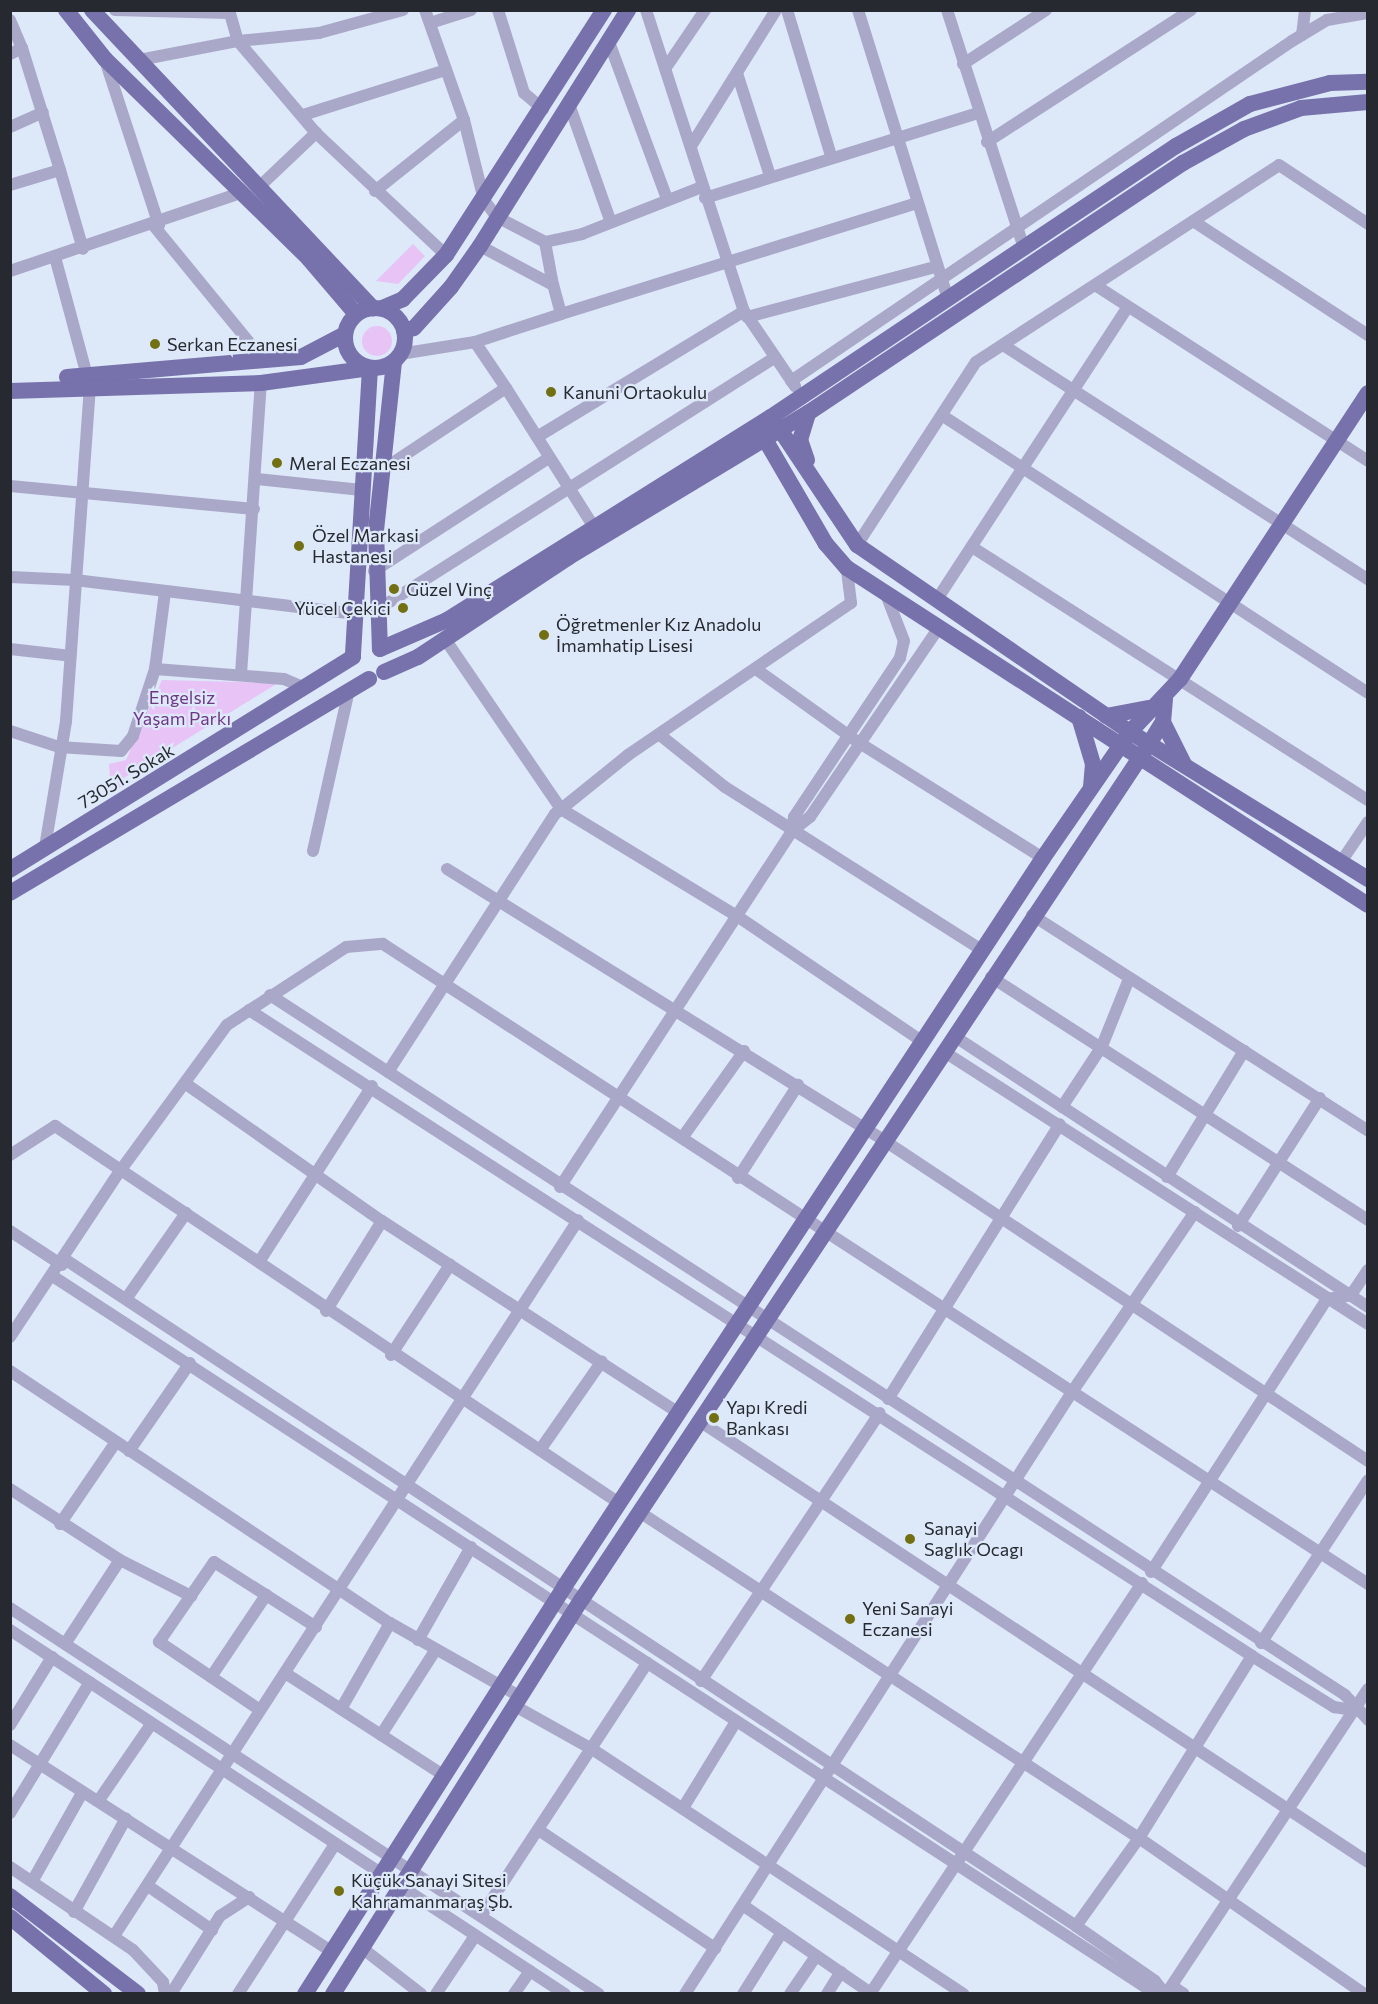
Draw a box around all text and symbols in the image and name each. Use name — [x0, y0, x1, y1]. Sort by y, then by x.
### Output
place label: Serkan Eczanesi — [167, 333, 298, 355]
marker: Serkan Eczanesi — [148, 337, 162, 351]
place label: Kanuni Ortaokulu — [563, 381, 707, 403]
marker: Kanuni Ortaokulu — [544, 385, 558, 399]
place label: Meral Eczanesi — [289, 452, 411, 474]
marker: Meral Eczanesi — [270, 456, 284, 470]
place label: Özel Markasi Hastanesi — [312, 525, 419, 568]
marker: Özel Markasi Hastanesi — [290, 537, 308, 555]
place label: Güzel Vinç — [406, 578, 492, 600]
marker: Güzel Vinç — [387, 582, 401, 596]
place label: Yücel Çekici — [294, 597, 391, 619]
marker: Yücel Çekici — [396, 601, 410, 615]
place label: Öğretmenler Kız Anadolu İmamhatip Lisesi — [556, 614, 761, 656]
marker: Öğretmenler Kız Anadolu İmamhatip Lisesi — [537, 628, 551, 642]
park label: Engelsiz Yaşam Parkı — [133, 687, 231, 730]
street label: 73051. Sokak — [74, 739, 178, 813]
place label: Yapı Kredi Bankası — [726, 1397, 808, 1440]
marker: Yapı Kredi Bankası — [707, 1411, 721, 1425]
place label: Sanayi Saglık Ocagı — [924, 1518, 1024, 1561]
marker: Sanayi Saglık Ocagı — [901, 1530, 919, 1548]
place label: Yeni Sanayi Eczanesi — [862, 1598, 953, 1640]
marker: Yeni Sanayi Eczanesi — [843, 1612, 857, 1626]
place label: Küçük Sanayi Sitesi Kahramanmaraş Şb. — [351, 1870, 513, 1912]
marker: Küçük Sanayi Sitesi Kahramanmaraş Şb. — [332, 1884, 346, 1898]

